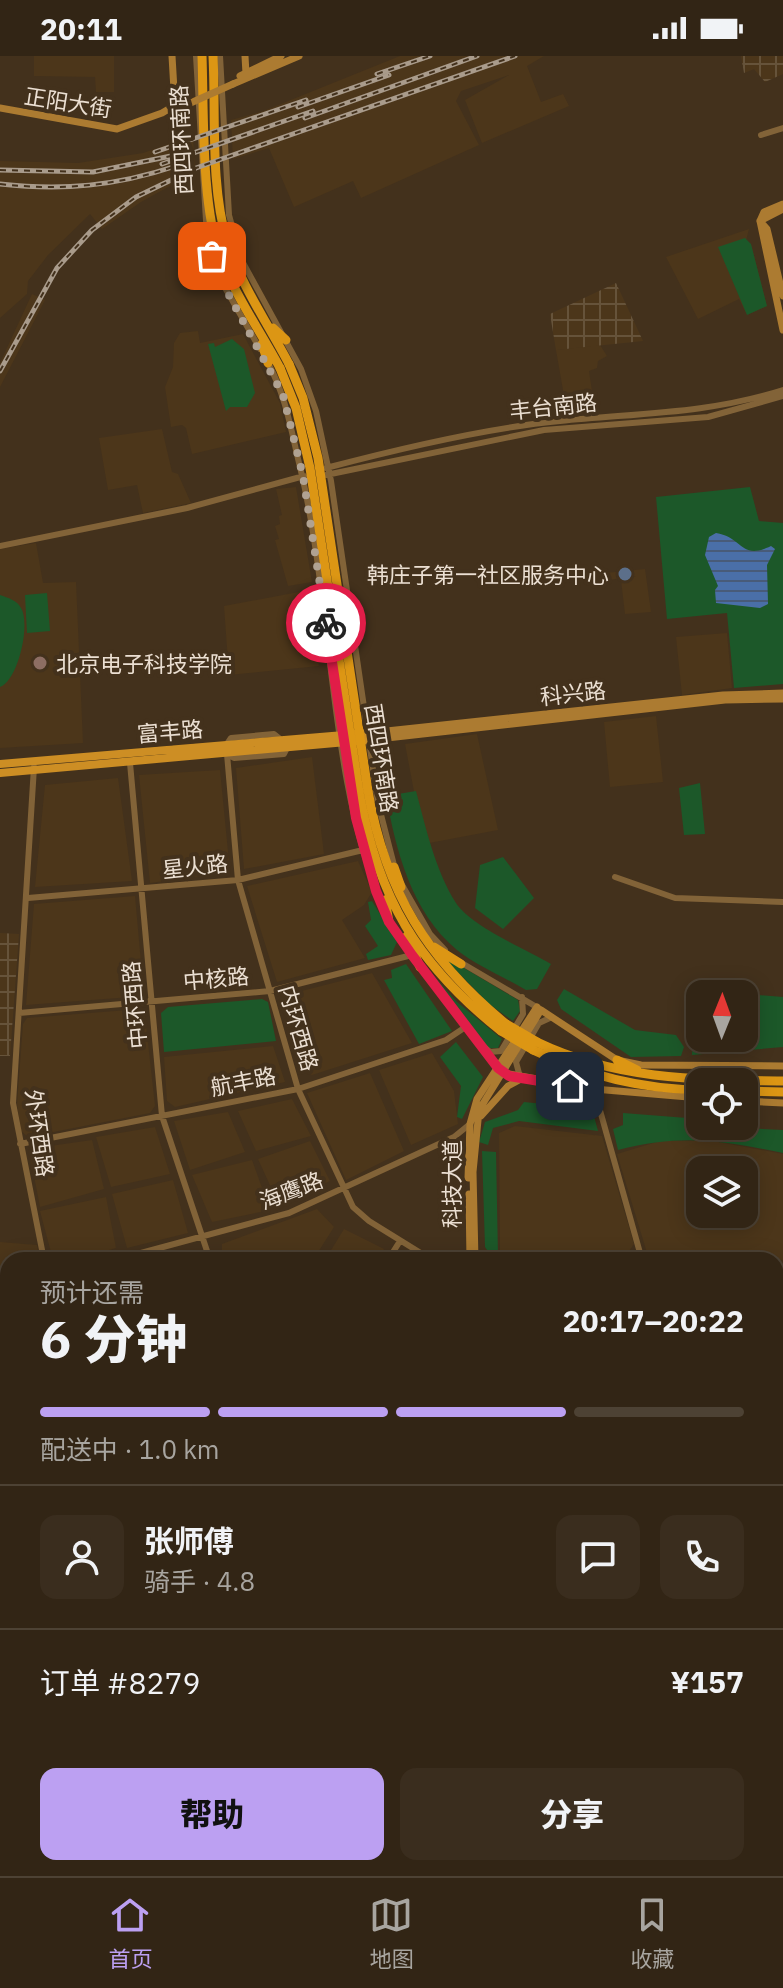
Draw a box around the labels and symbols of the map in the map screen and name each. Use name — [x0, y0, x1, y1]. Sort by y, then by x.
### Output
street label: 正阳大街 — [22, 81, 114, 123]
street label: 西四环南路 — [164, 84, 198, 196]
pin — [178, 222, 246, 290]
street label: 丰台南路 — [508, 387, 598, 425]
place label: 韩庄子第一社区服务中心 — [367, 560, 609, 589]
marker: 韩庄子第一社区服务中心 — [616, 565, 634, 583]
courier — [286, 583, 366, 663]
place label: 北京电子科技学院 — [56, 649, 232, 678]
marker: 北京电子科技学院 — [31, 654, 49, 672]
street label: 科兴路 — [539, 675, 607, 711]
street label: 西四环南路 — [359, 701, 405, 815]
street label: 富丰路 — [136, 714, 204, 748]
street label: 星火路 — [161, 848, 229, 884]
street label: 中环西路 — [116, 960, 152, 1050]
street label: 中核路 — [182, 961, 250, 995]
north arrow — [686, 980, 758, 1052]
street label: 内环西路 — [273, 982, 325, 1074]
pin — [536, 1052, 604, 1120]
street label: 航丰路 — [208, 1060, 278, 1102]
street label: 外环西路 — [20, 1087, 60, 1179]
street label: 科技大道 — [437, 1140, 466, 1228]
street label: 海鹰路 — [255, 1165, 327, 1215]

